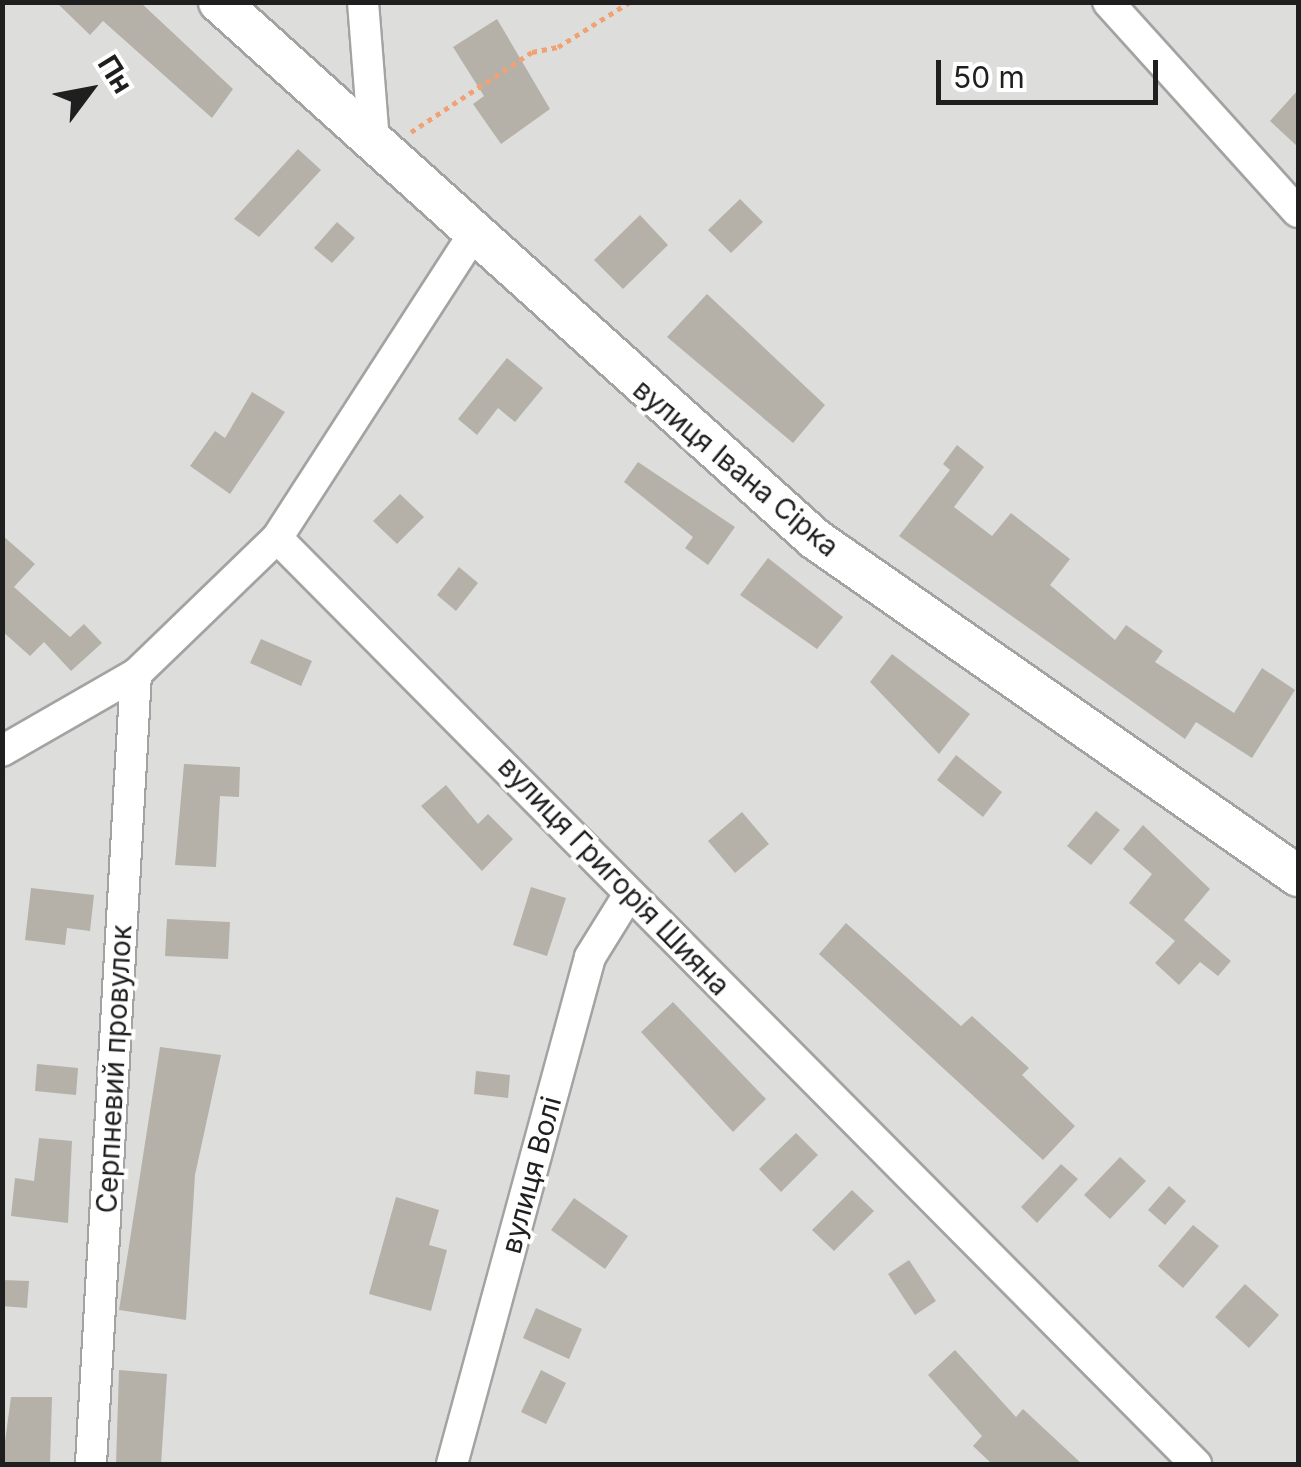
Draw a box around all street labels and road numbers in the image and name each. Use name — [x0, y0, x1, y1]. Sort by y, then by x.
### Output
street label: вулиця Івана Сірка — [627, 372, 845, 564]
street label: вулиця Григорія Шияна — [491, 750, 737, 1002]
street label: Серпневий провулок — [90, 924, 138, 1214]
street label: вулиця Волі — [494, 1093, 568, 1257]

